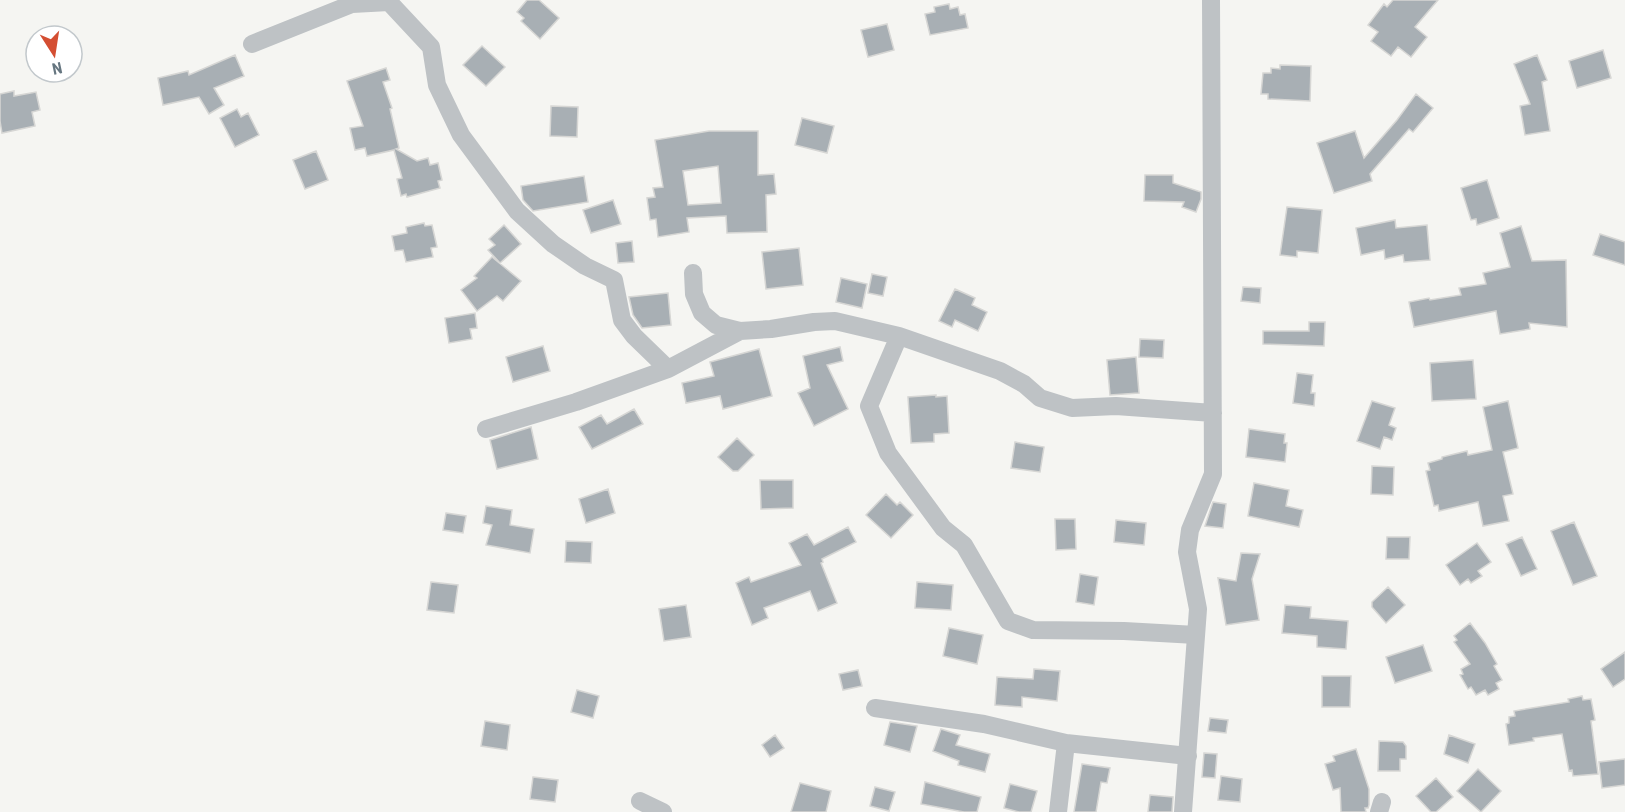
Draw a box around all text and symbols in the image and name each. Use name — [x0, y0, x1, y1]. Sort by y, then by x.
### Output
north arrow — [24, 24, 84, 84]
text: N — [50, 58, 64, 78]

